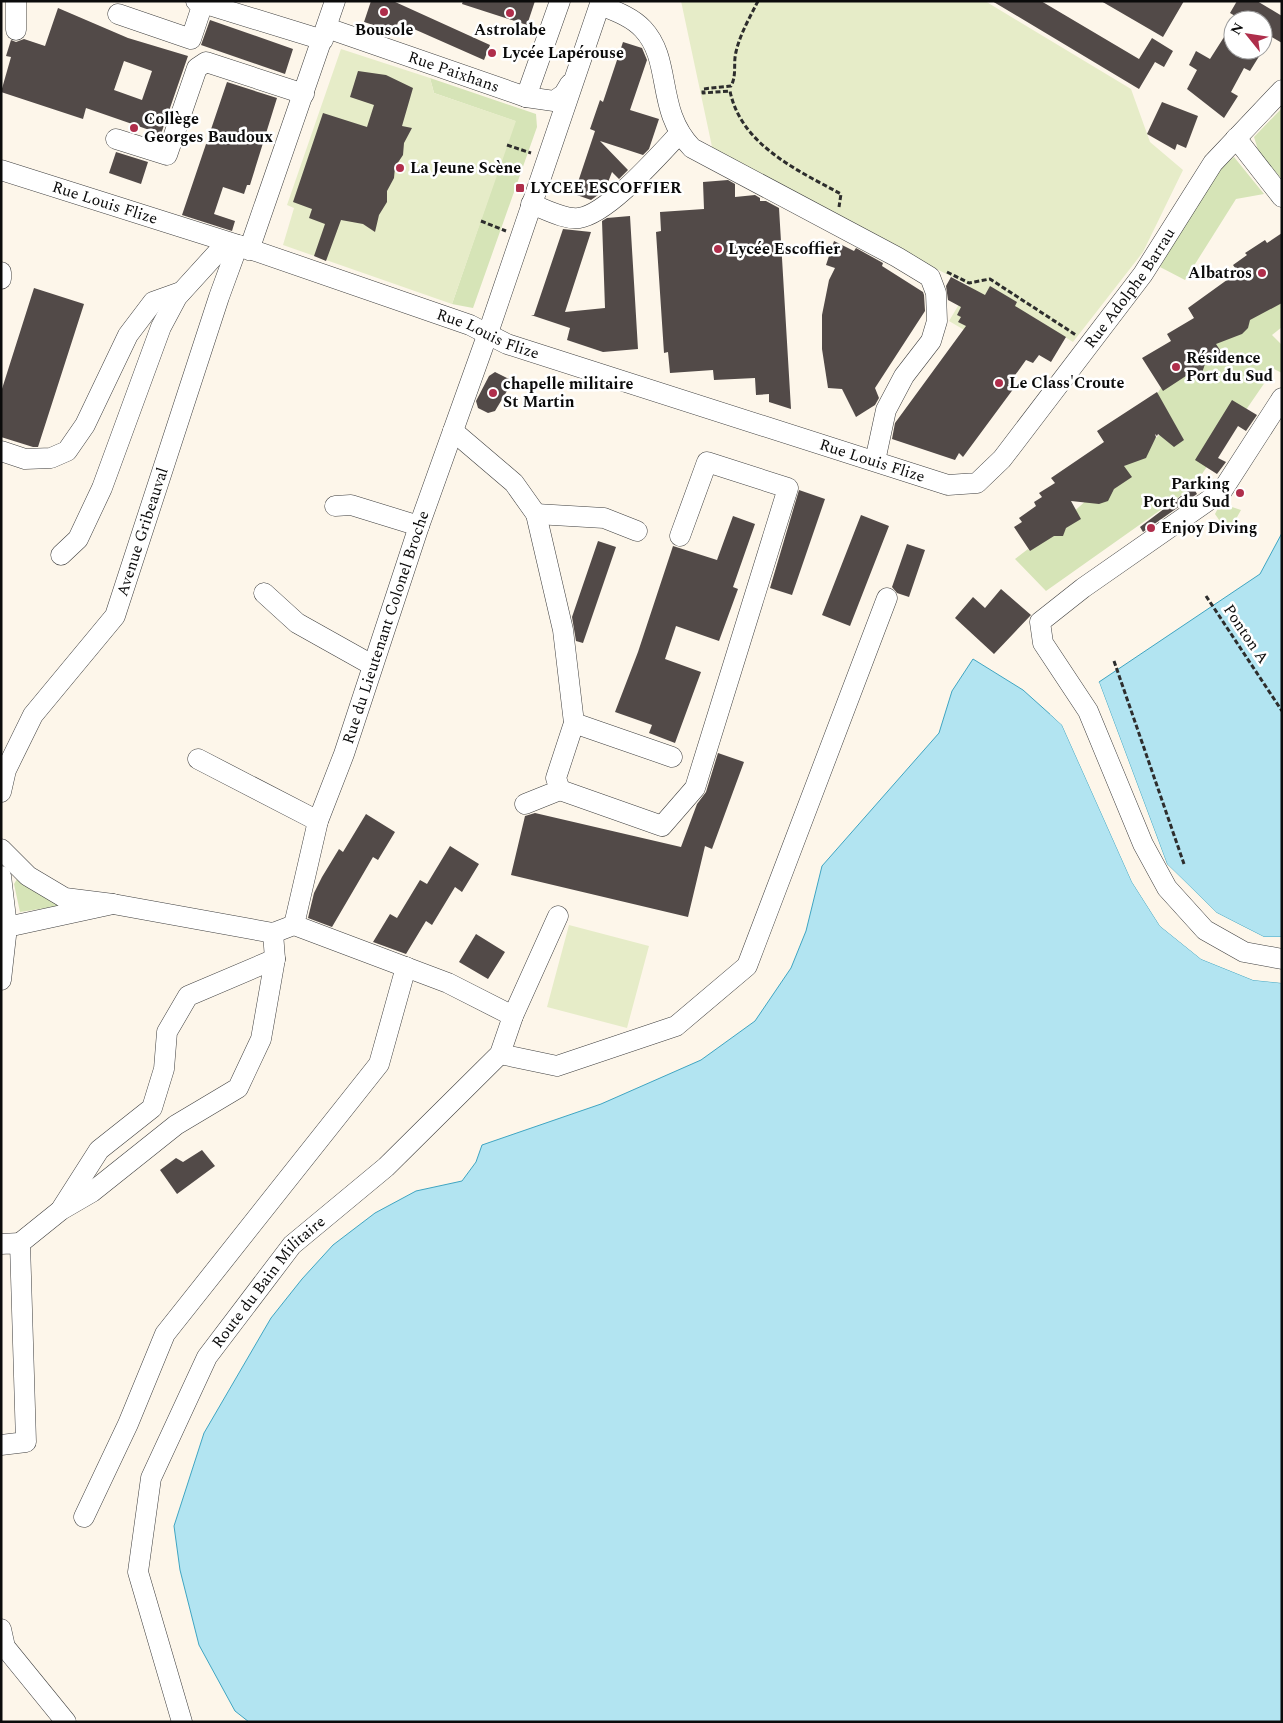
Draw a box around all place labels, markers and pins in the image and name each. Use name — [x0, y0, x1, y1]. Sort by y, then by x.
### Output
marker: Bousole — [378, 6, 390, 18]
marker: Astrolabe — [504, 7, 516, 19]
place label: Bousole — [355, 18, 413, 42]
place label: Astrolabe — [474, 18, 546, 42]
place label: Lycée Lapérouse — [502, 41, 624, 65]
marker: Lycée Lapérouse — [486, 47, 498, 59]
place label: Collège Georges Baudoux — [144, 107, 273, 149]
marker: Collège Georges Baudoux — [128, 122, 140, 134]
place label: La Jeune Scène — [410, 156, 521, 180]
marker: La Jeune Scène — [394, 162, 406, 174]
place label: LYCEE ESCOFFIER — [530, 176, 682, 200]
marker: LYCEE ESCOFFIER — [514, 182, 526, 194]
place label: Lycée Escoffier — [728, 237, 840, 261]
marker: Lycée Escoffier — [712, 243, 724, 255]
place label: Albatros — [1188, 261, 1252, 285]
marker: Albatros — [1256, 267, 1268, 279]
place label: Résidence Port du Sud — [1186, 346, 1273, 388]
marker: Résidence Port du Sud — [1170, 361, 1182, 373]
place label: Le Class'Croute — [1009, 371, 1124, 395]
place label: chapelle militaire St Martin — [503, 372, 633, 414]
marker: Le Class'Croute — [993, 377, 1005, 389]
marker: chapelle militaire St Martin — [487, 387, 499, 399]
place label: Parking Port du Sud — [1143, 472, 1230, 514]
marker: Parking Port du Sud — [1234, 487, 1246, 499]
place label: Enjoy Diving — [1161, 516, 1257, 540]
marker: Enjoy Diving — [1145, 522, 1157, 534]

